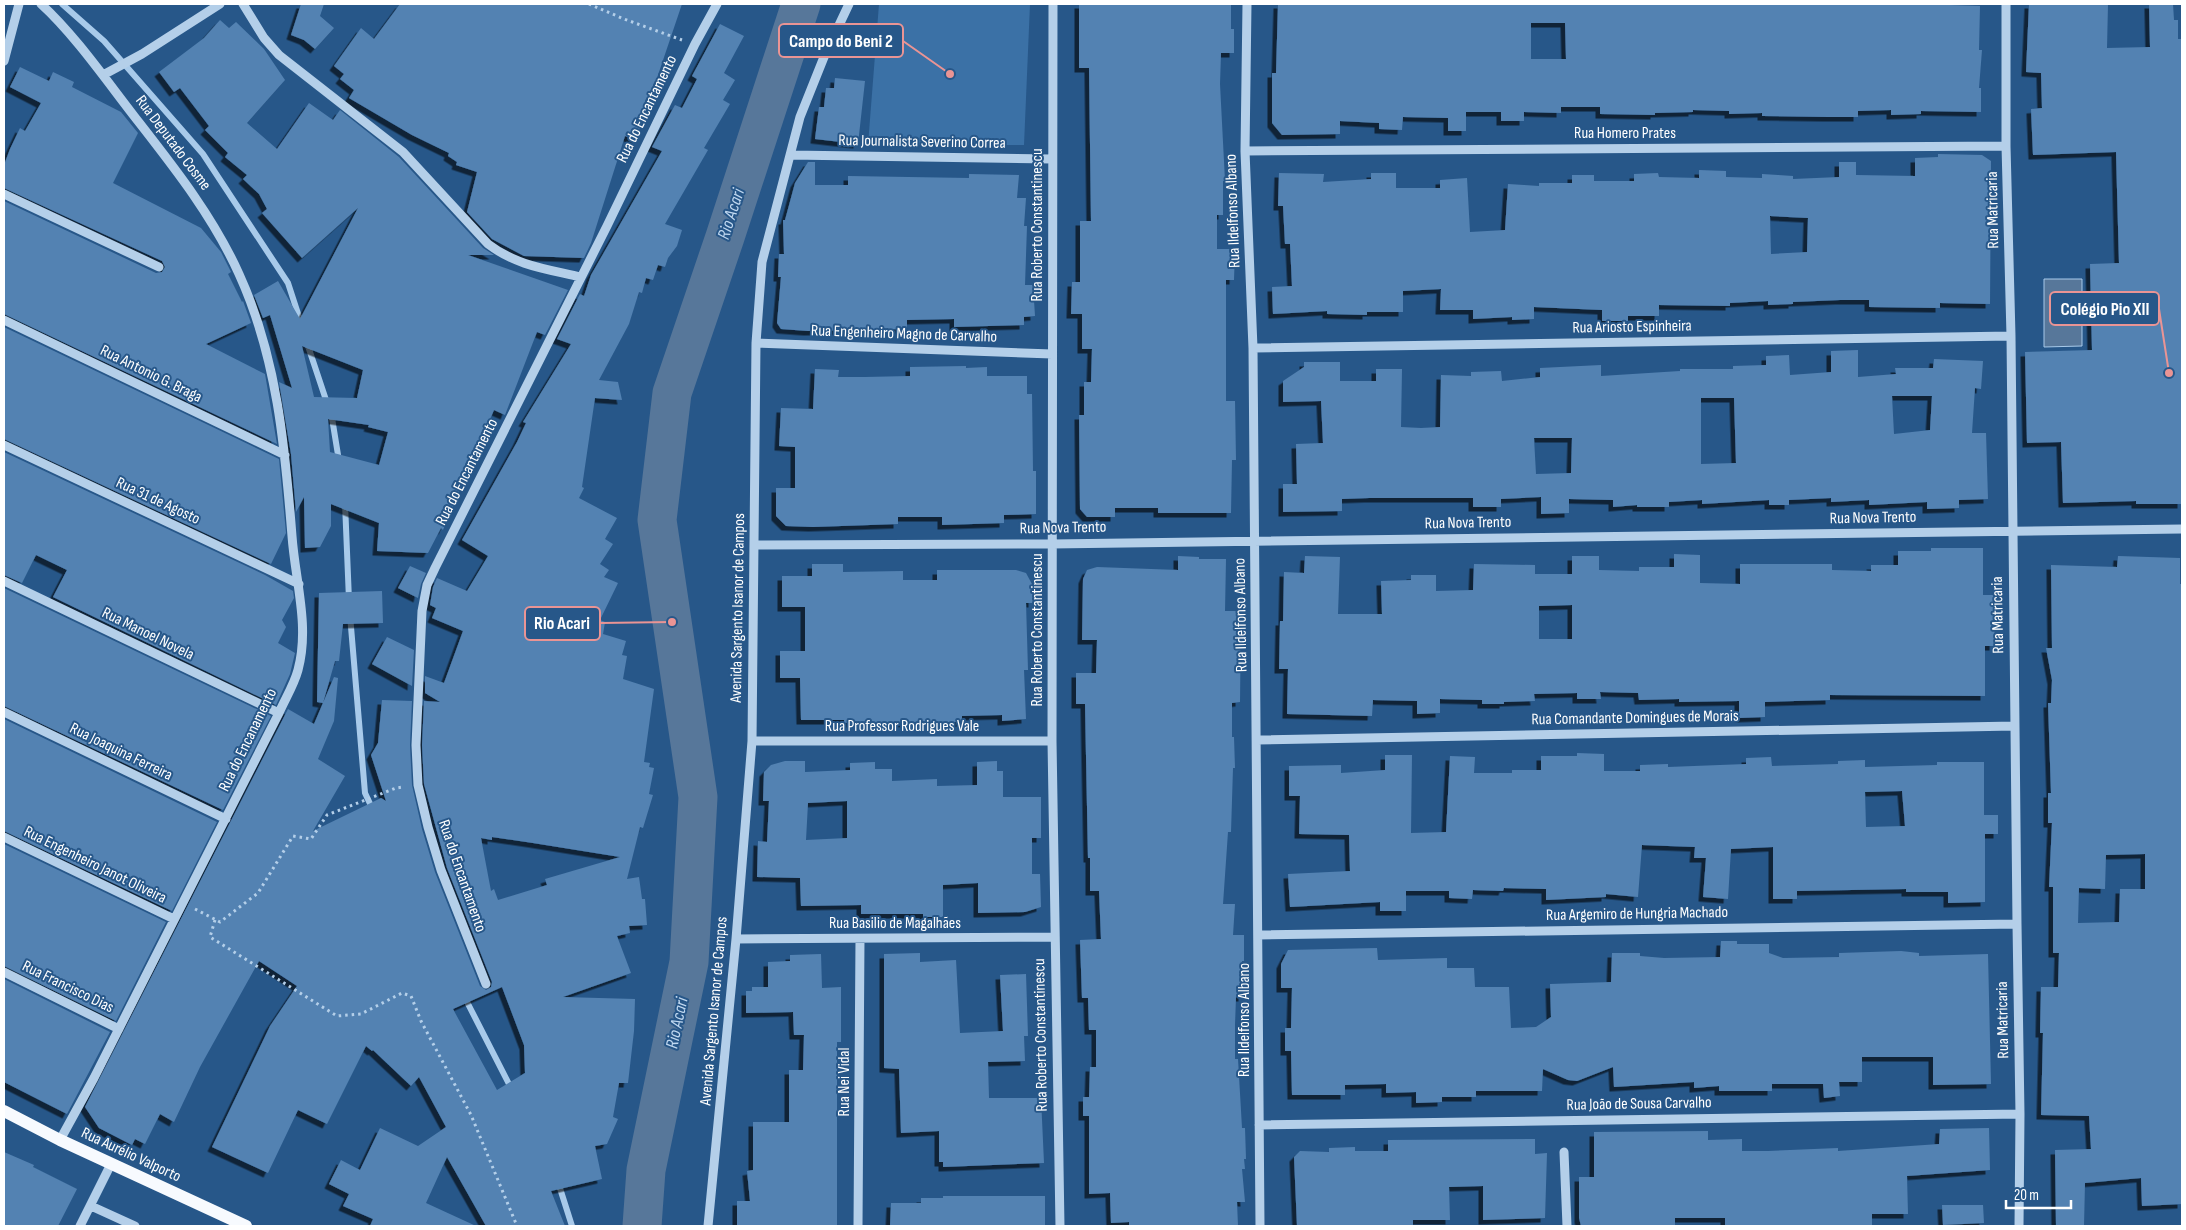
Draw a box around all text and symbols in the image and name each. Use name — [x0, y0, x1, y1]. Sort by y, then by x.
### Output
callout: Campo do Beni 2 — [779, 24, 903, 57]
text: Campo do Beni 2 — [789, 31, 893, 52]
street label: Rua do Encantamento — [613, 52, 681, 166]
street label: Rua Deputado Cosme — [131, 92, 215, 194]
street label: Rua Homero Prates — [1574, 124, 1676, 143]
street label: Rua Journalista Severino Correa — [838, 131, 1006, 153]
street label: Rua Roberto Constantinescu — [1028, 148, 1047, 302]
street label: Rua Ildelfonso Albano — [1222, 154, 1244, 268]
street label: Rua Matricaria — [1983, 171, 2003, 249]
water label: Rio Acari — [713, 185, 749, 242]
callout: Colégio Pio XII — [2050, 292, 2159, 325]
text: Colégio Pio XII — [2060, 299, 2150, 320]
street label: Rua Ariosto Espinheira — [1572, 316, 1692, 338]
street label: Rua Engenheiro Magno de Carvalho — [811, 321, 997, 347]
street label: Rua Antonio G. Braga — [97, 341, 205, 407]
street label: Rua do Encantamento — [432, 415, 502, 529]
street label: Rua 31 de Agosto — [113, 473, 203, 529]
street label: Rua Nova Trento — [1830, 508, 1916, 528]
street label: Avenida Sargento Isanor de Campos — [727, 513, 749, 704]
street label: Rua Nova Trento — [1425, 513, 1511, 533]
street label: Rua Nova Trento — [1020, 518, 1106, 538]
street label: Rua Roberto Constantinescu — [1028, 553, 1047, 707]
street label: Rua Ildelfonso Albano — [1231, 558, 1251, 672]
street label: Rua Matricaria — [1988, 576, 2008, 654]
street label: Rua Manoel Novela — [99, 603, 197, 665]
callout: Rio Acari — [525, 607, 600, 640]
text: Rio Acari — [534, 613, 590, 634]
street label: Rua do Encanamento — [215, 685, 281, 795]
street label: Rua Comandante Domingues de Morais — [1531, 707, 1739, 729]
street label: Rua Professor Rodrigues Vale — [825, 717, 979, 736]
street label: Rua Joaquina Ferreira — [67, 719, 175, 785]
street label: Rua do Encantamento — [434, 817, 490, 935]
street label: Rua Engenheiro Janot Oliveira — [21, 822, 169, 908]
street label: Rua Argemiro de Hungria Machado — [1546, 903, 1728, 925]
street label: Rua Basilio de Magalhães — [829, 914, 961, 933]
street label: Avenida Sargento Isanor de Campos — [696, 916, 732, 1107]
street label: Rua Francisco Dias — [19, 957, 117, 1017]
street label: Rua Roberto Constantinescu — [1030, 958, 1052, 1112]
street label: Rua Ildelfonso Albano — [1235, 963, 1254, 1077]
street label: Rua Matricaria — [1993, 981, 2013, 1059]
water label: Rio Acari — [661, 995, 693, 1051]
street label: Rua Nei Vidal — [835, 1048, 854, 1116]
street label: Rua João de Sousa Carvalho — [1566, 1093, 1712, 1115]
street label: Rua Aurélio Valporto — [78, 1124, 184, 1186]
scale bar — [2006, 1178, 2071, 1210]
text: 20 m — [2014, 1186, 2039, 1205]

